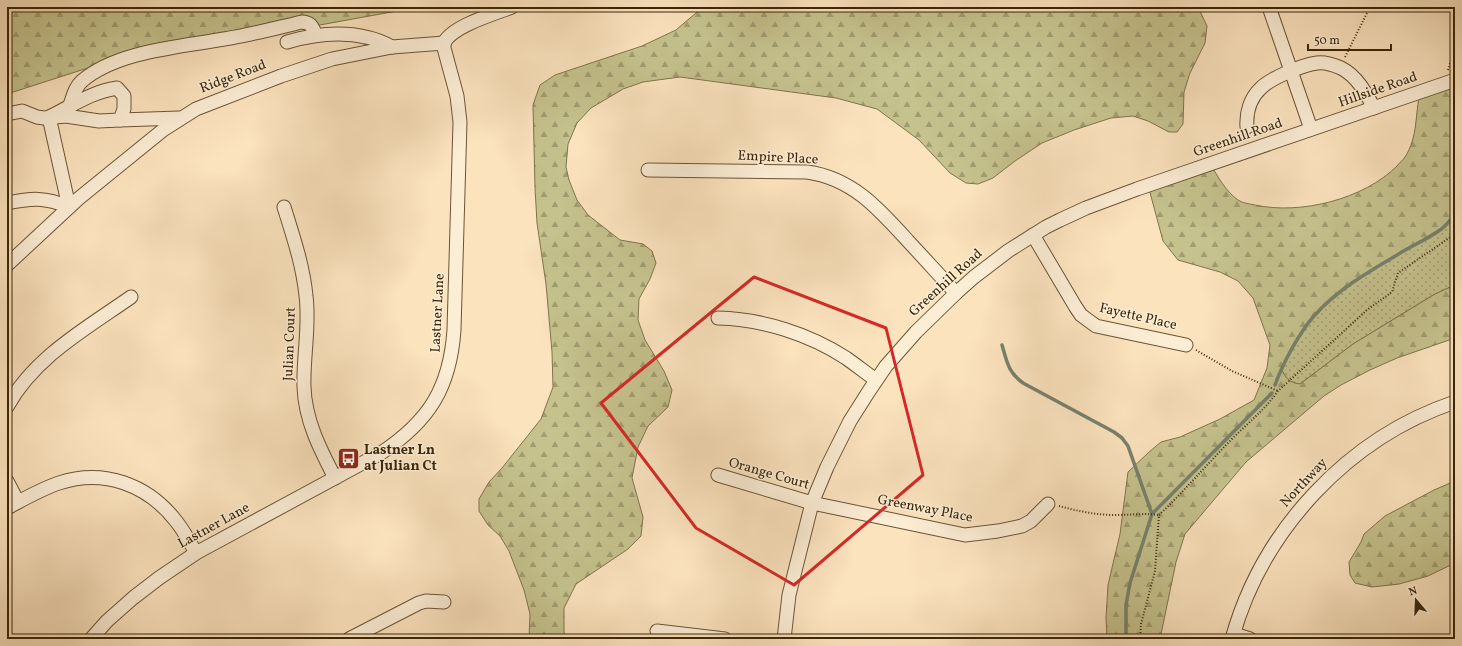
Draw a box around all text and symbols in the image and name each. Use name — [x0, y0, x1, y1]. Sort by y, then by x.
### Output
scale bar — [1308, 26, 1391, 52]
text: 50 m — [1314, 33, 1340, 49]
street label: Ridge Road — [197, 56, 269, 98]
street label: Hillside Road — [1336, 68, 1420, 112]
street label: Greenhill Road — [1191, 114, 1285, 162]
street label: Empire Place — [737, 146, 819, 170]
street label: Greenhill Road — [905, 245, 987, 321]
street label: Lastner Lane — [426, 273, 450, 353]
street label: Fayette Place — [1097, 299, 1179, 335]
street label: Julian Court — [279, 306, 301, 381]
place label: Lastner Ln at Julian Ct — [364, 441, 437, 476]
bus stop icon: Lastner Ln at Julian Ct — [336, 445, 362, 471]
street label: Orange Court — [726, 453, 812, 495]
street label: Northway — [1276, 454, 1332, 512]
street label: Greenway Place — [876, 490, 975, 528]
street label: Lastner Lane — [175, 498, 254, 554]
north arrow — [1396, 580, 1436, 620]
text: N — [1407, 584, 1419, 600]

